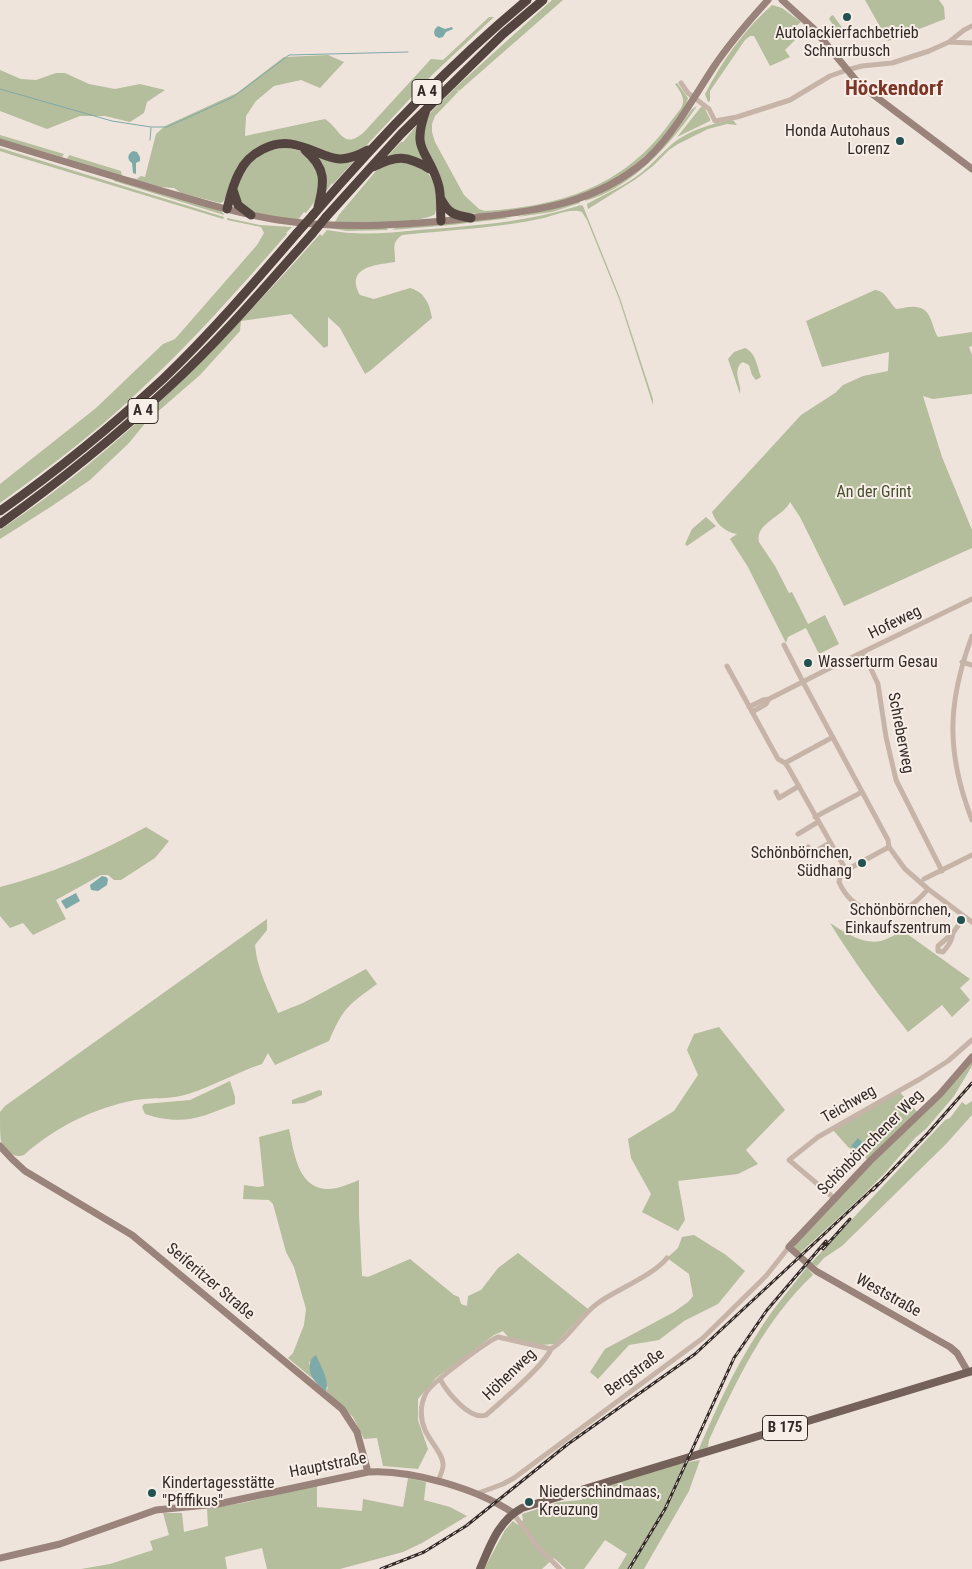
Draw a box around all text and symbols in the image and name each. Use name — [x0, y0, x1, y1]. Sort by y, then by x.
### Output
marker: Autolackierfachbetrieb Schnurrbusch — [841, 11, 853, 23]
place label: Autolackierfachbetrieb Schnurrbusch — [775, 24, 919, 62]
district label: Höckendorf — [845, 77, 943, 103]
road number: A 4 — [412, 80, 442, 104]
place label: Honda Autohaus Lorenz — [785, 122, 890, 160]
marker: Honda Autohaus Lorenz — [894, 135, 906, 147]
road number: A 4 — [128, 398, 158, 424]
park label: An der Grint — [836, 483, 912, 503]
street label: Hofeweg — [866, 602, 924, 644]
place label: Wasserturm Gesau — [818, 653, 938, 673]
marker: Wasserturm Gesau — [802, 657, 814, 669]
street label: Schreberweg — [883, 691, 917, 775]
place label: Schönbörnchen, Südhang — [751, 844, 852, 882]
marker: Schönbörnchen, Südhang — [856, 857, 868, 869]
place label: Schönbörnchen, Einkaufszentrum — [845, 901, 951, 939]
marker: Schönbörnchen, Einkaufszentrum — [955, 914, 967, 926]
street label: Teichweg — [818, 1082, 880, 1128]
street label: Schönbörnchener Weg — [814, 1086, 928, 1200]
street label: Seiferitzer Straße — [162, 1240, 258, 1324]
street label: Weststraße — [852, 1270, 924, 1322]
street label: Höhenweg — [479, 1345, 541, 1405]
street label: Bergstraße — [601, 1345, 669, 1401]
road number: B 175 — [762, 1416, 808, 1440]
street label: Hauptstraße — [288, 1449, 368, 1483]
place label: Kindertagesstätte "Pfiffikus" — [162, 1474, 275, 1512]
place label: Niederschindmaas, Kreuzung — [539, 1483, 660, 1521]
marker: Kindertagesstätte "Pfiffikus" — [146, 1487, 158, 1499]
marker: Niederschindmaas, Kreuzung — [523, 1496, 535, 1508]

